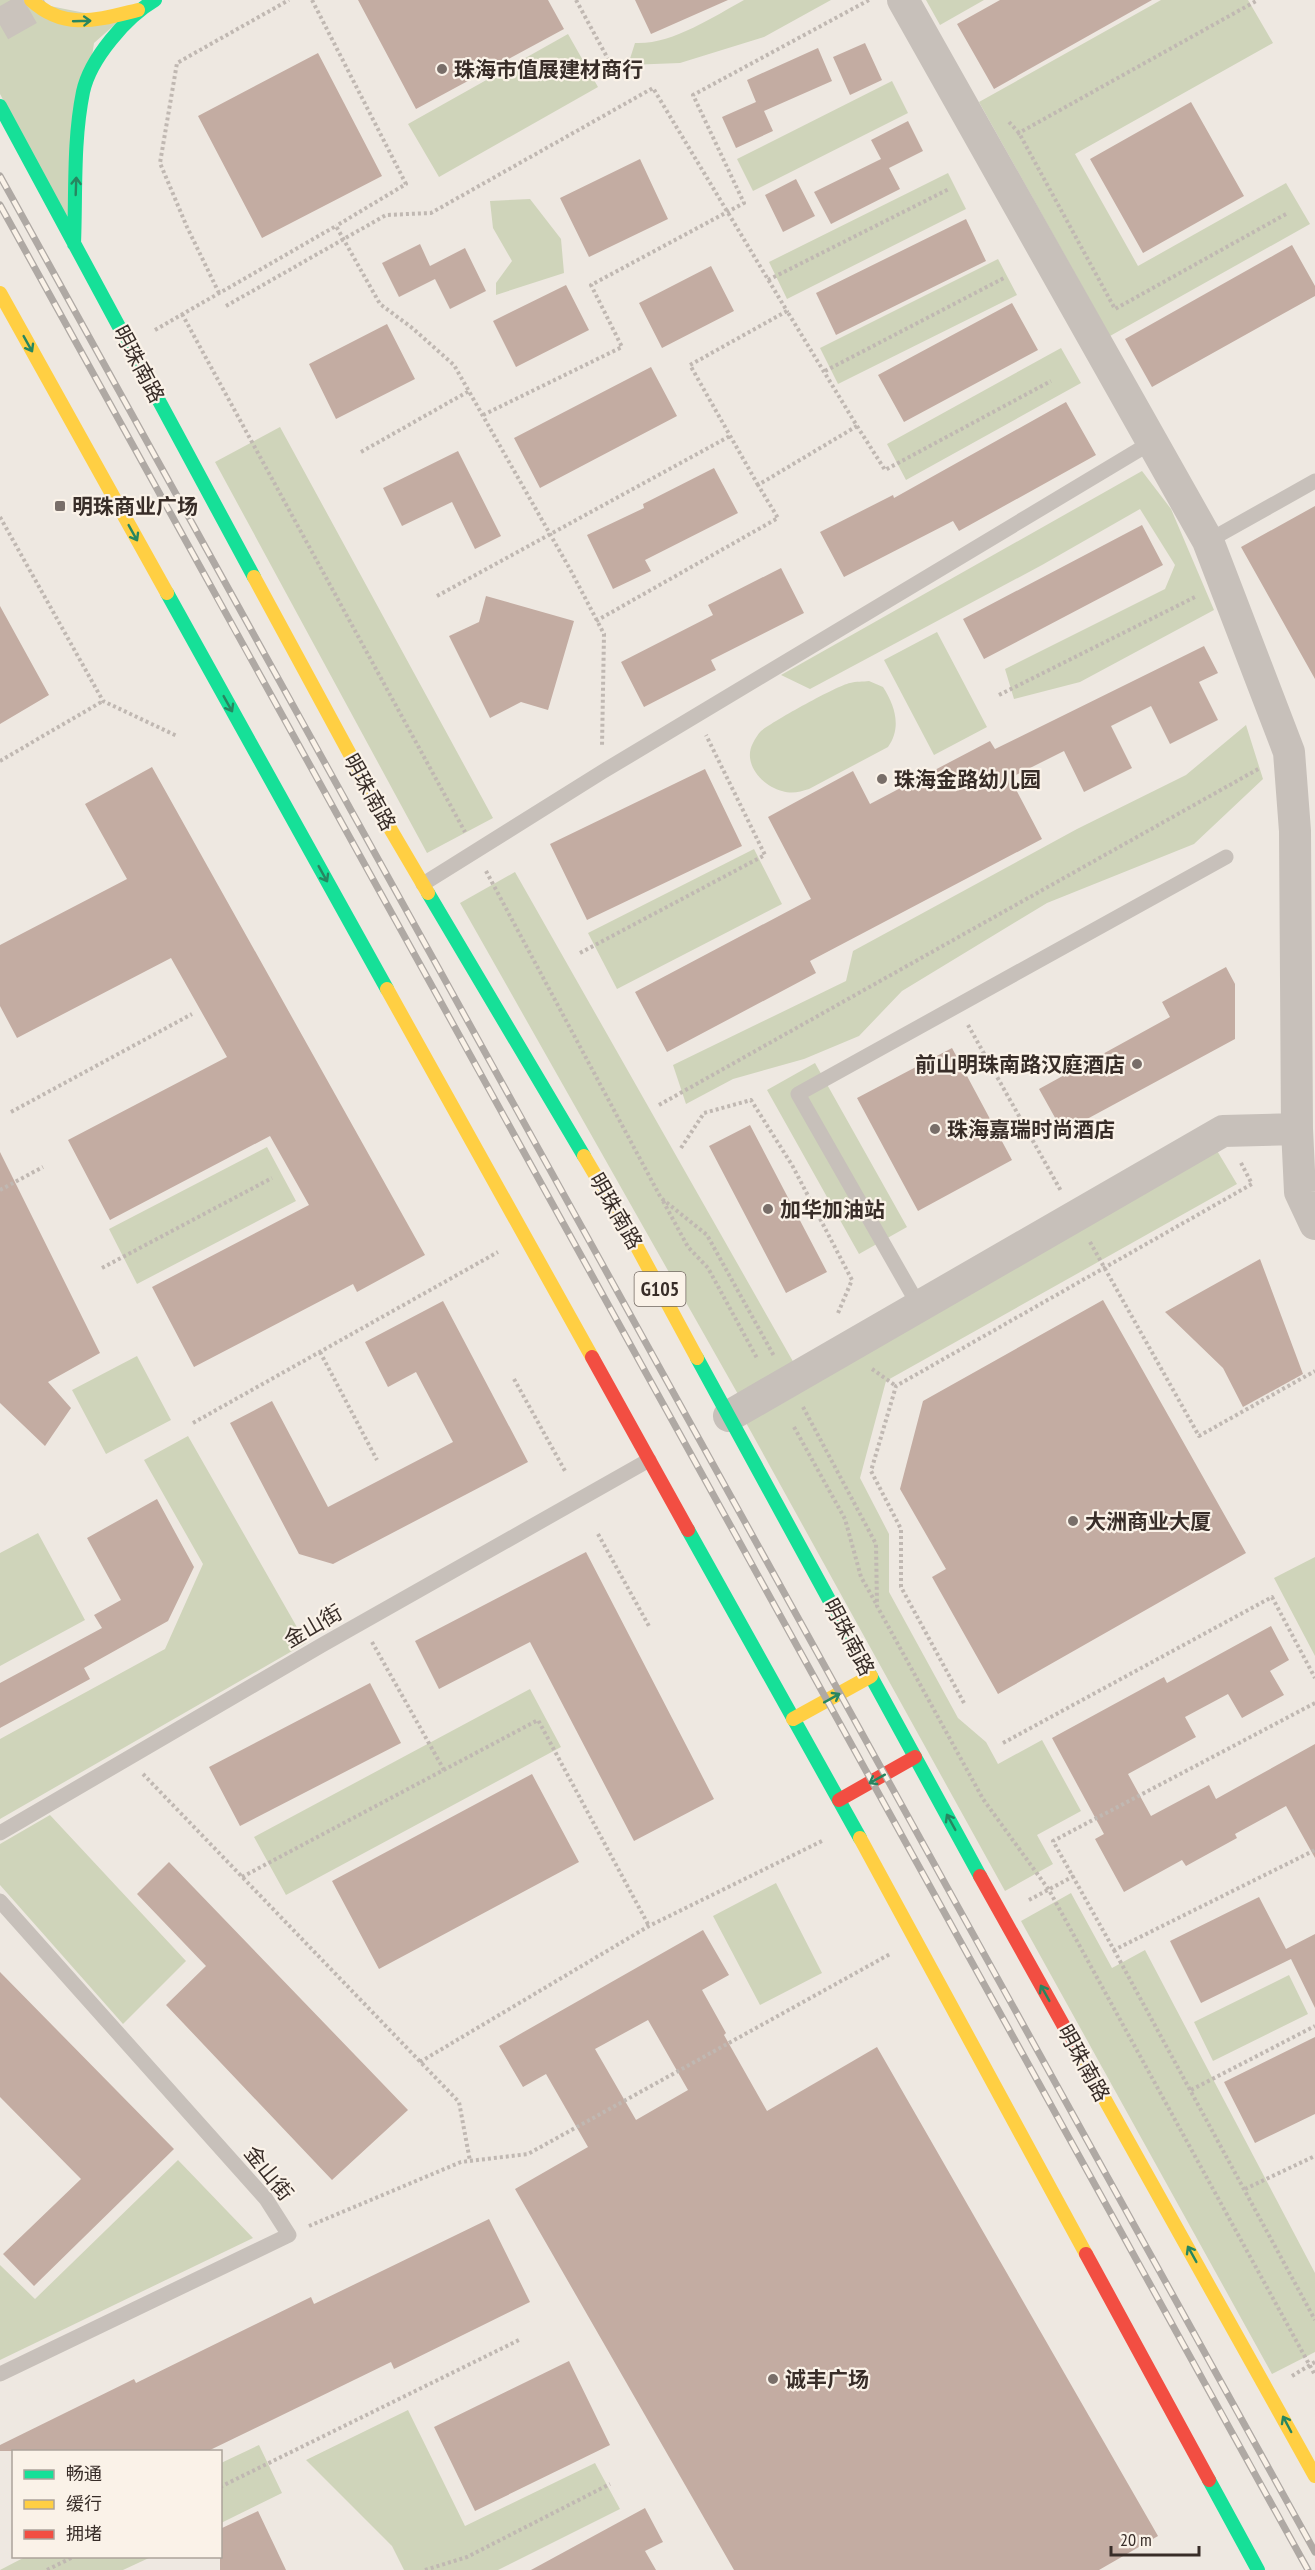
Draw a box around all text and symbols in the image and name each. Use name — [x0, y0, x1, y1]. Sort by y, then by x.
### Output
one-way arrow — [71, 16, 91, 27]
place label: 珠海市值展建材商行 — [454, 56, 643, 83]
marker: 珠海市值展建材商行 — [435, 62, 449, 76]
one-way arrow — [70, 176, 81, 196]
street label: 明珠南路 — [107, 321, 171, 407]
one-way arrow — [23, 336, 35, 353]
place label: 明珠商业广场 — [72, 493, 198, 520]
marker: 明珠商业广场 — [53, 499, 67, 513]
one-way arrow — [128, 524, 140, 541]
one-way arrow — [222, 695, 234, 712]
street label: 明珠南路 — [338, 749, 402, 835]
place label: 珠海金路幼儿园 — [894, 766, 1041, 793]
marker: 珠海金路幼儿园 — [875, 772, 889, 786]
one-way arrow — [317, 865, 329, 882]
place label: 前山明珠南路汉庭酒店 — [915, 1051, 1125, 1078]
marker: 前山明珠南路汉庭酒店 — [1130, 1057, 1144, 1071]
place label: 珠海嘉瑞时尚酒店 — [947, 1116, 1115, 1143]
marker: 珠海嘉瑞时尚酒店 — [928, 1122, 942, 1136]
street label: 明珠南路 — [583, 1168, 649, 1254]
place label: 加华加油站 — [780, 1196, 885, 1223]
marker: 加华加油站 — [761, 1202, 775, 1216]
road number: G105 — [634, 1272, 686, 1306]
place label: 大洲商业大厦 — [1085, 1508, 1211, 1535]
marker: 大洲商业大厦 — [1066, 1514, 1080, 1528]
street label: 明珠南路 — [817, 1594, 881, 1680]
street label: 金山街 — [279, 1599, 347, 1653]
one-way arrow — [823, 1692, 840, 1704]
one-way arrow — [869, 1773, 886, 1785]
one-way arrow — [945, 1814, 957, 1831]
one-way arrow — [1039, 1984, 1050, 2002]
street label: 明珠南路 — [1052, 2020, 1116, 2106]
street label: 金山街 — [239, 2140, 299, 2206]
one-way arrow — [1186, 2246, 1198, 2263]
place label: 诚丰广场 — [785, 2366, 869, 2393]
marker: 诚丰广场 — [766, 2372, 780, 2386]
one-way arrow — [1281, 2416, 1292, 2434]
legend — [12, 2450, 222, 2558]
text: 畅通 — [66, 2462, 102, 2485]
text: 缓行 — [66, 2492, 102, 2515]
scale bar — [1111, 2519, 1200, 2557]
text: 拥堵 — [66, 2522, 102, 2545]
text: 20 m — [1120, 2528, 1152, 2551]

